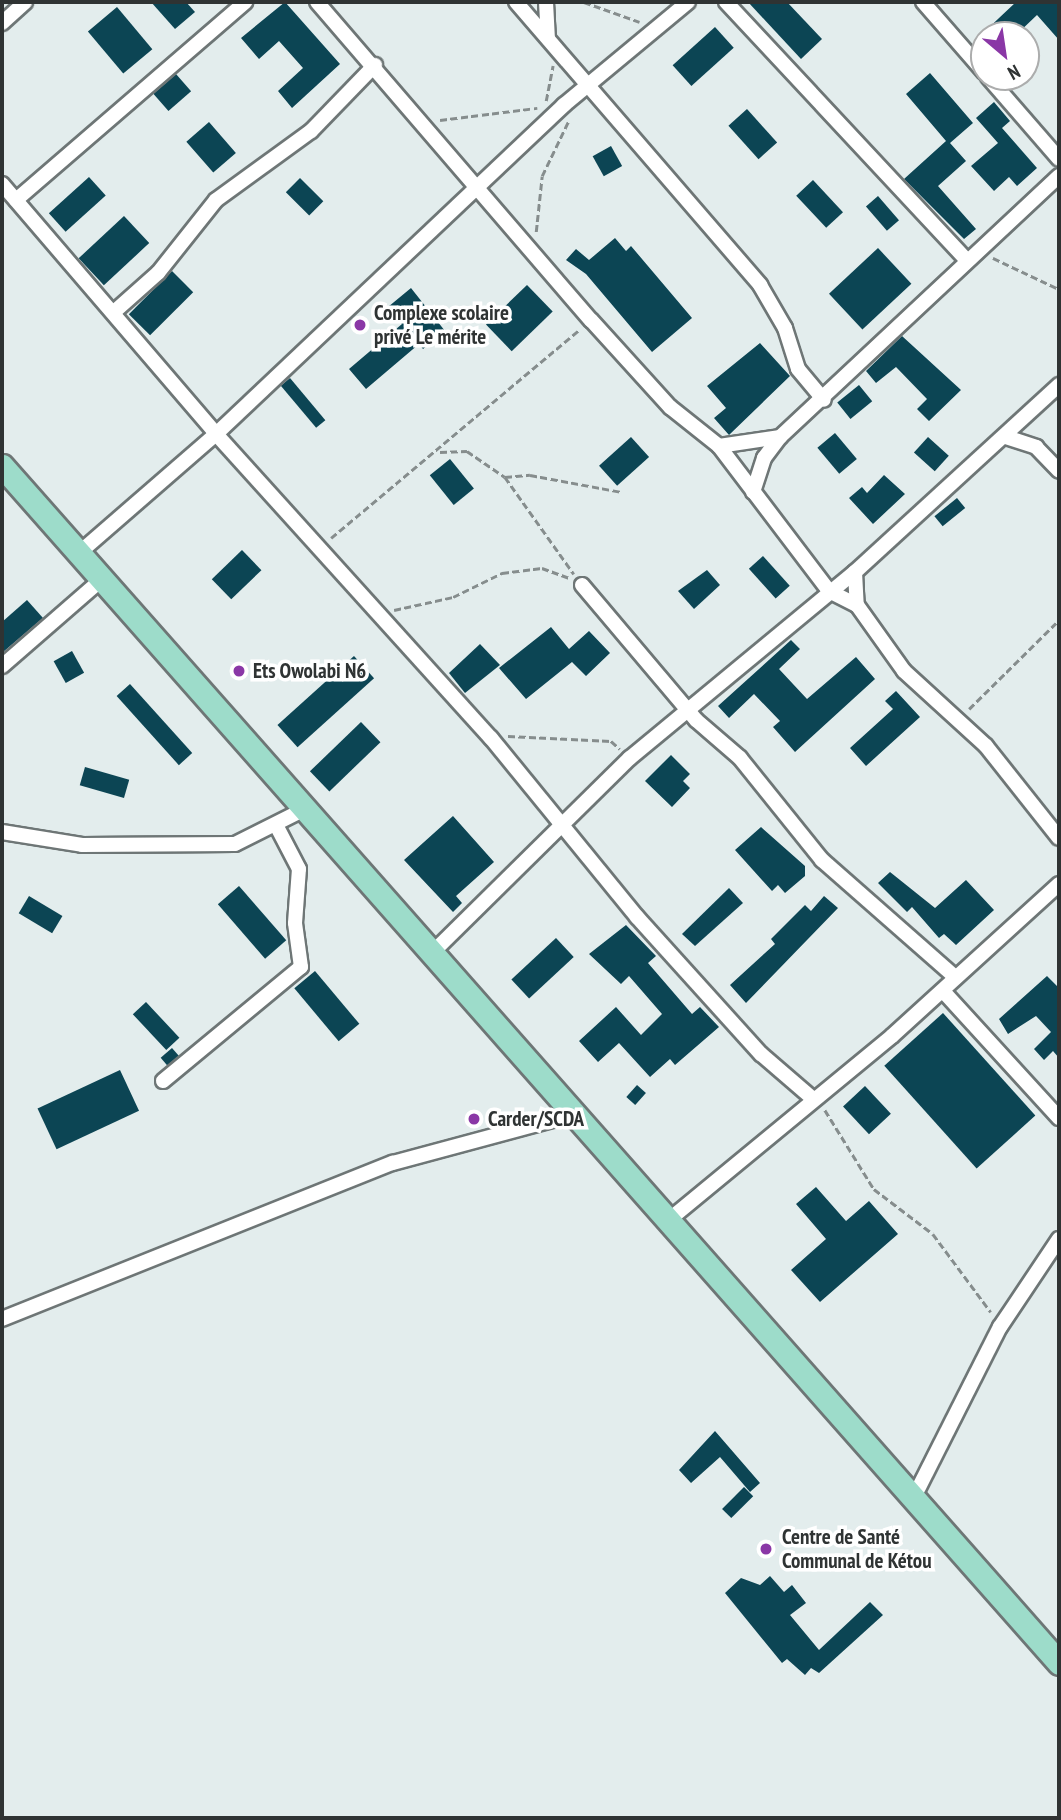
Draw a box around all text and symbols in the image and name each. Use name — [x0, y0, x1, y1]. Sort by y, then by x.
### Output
north arrow — [970, 21, 1040, 91]
text: N — [1004, 60, 1025, 86]
place label: Complexe scolaire privé Le mérite — [374, 300, 509, 350]
marker: Complexe scolaire privé Le mérite — [352, 317, 368, 333]
place label: Ets Owolabi N6 — [253, 658, 367, 684]
marker: Ets Owolabi N6 — [231, 663, 247, 679]
place label: Carder/SCDA — [488, 1106, 584, 1132]
marker: Carder/SCDA — [466, 1111, 482, 1127]
place label: Centre de Santé Communal de Kétou — [782, 1524, 932, 1574]
marker: Centre de Santé Communal de Kétou — [756, 1539, 776, 1559]

